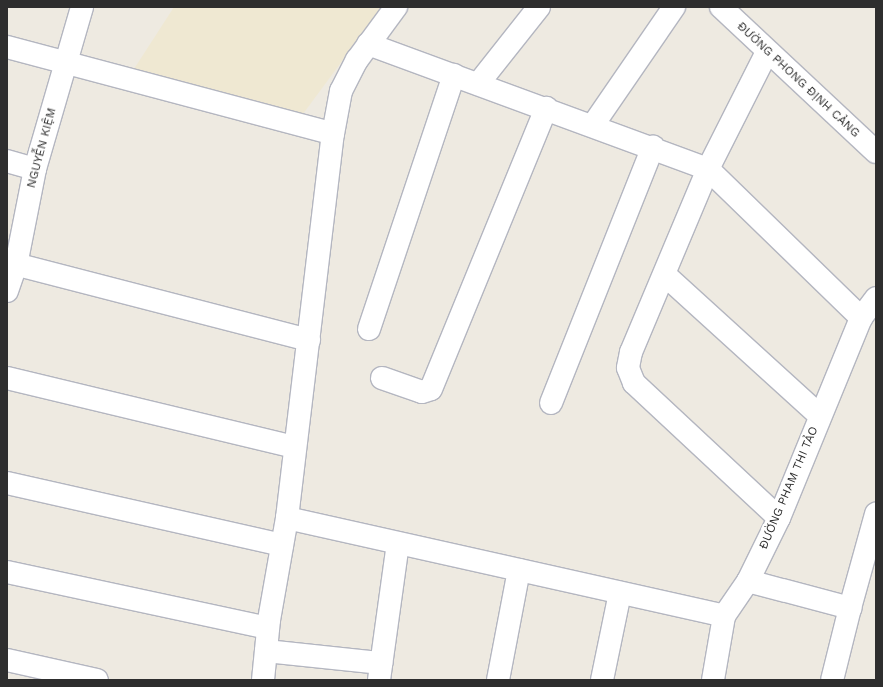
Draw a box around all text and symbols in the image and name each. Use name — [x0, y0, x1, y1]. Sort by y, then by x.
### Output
street label: ĐƯỜNG PHONG ĐỊNH CẢNG — [734, 19, 862, 141]
street label: NGUYỄN KIỆM — [24, 106, 60, 190]
street label: ĐƯỜNG PHAM THI TẢO — [756, 424, 822, 552]

